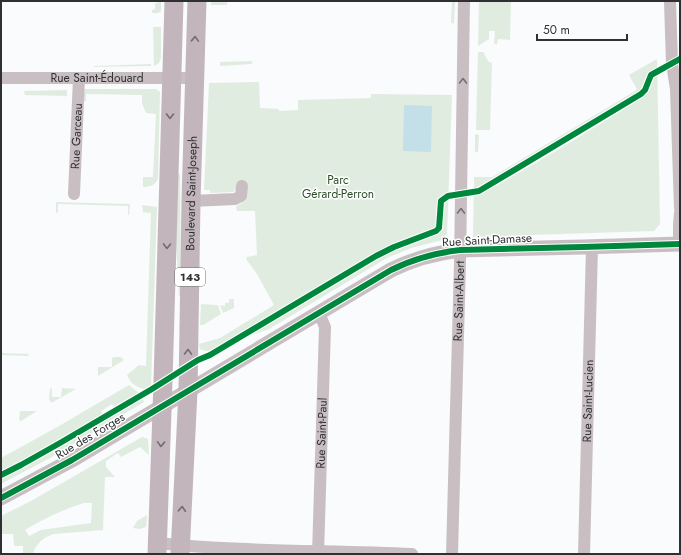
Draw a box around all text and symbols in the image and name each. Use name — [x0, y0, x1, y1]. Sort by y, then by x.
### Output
scale bar — [537, 16, 627, 42]
text: 50 m — [543, 21, 570, 39]
one-way arrow — [191, 36, 200, 42]
street label: Rue Saint-Édouard — [50, 69, 144, 87]
one-way arrow — [459, 78, 467, 84]
street label: Rue Garceau — [66, 103, 87, 169]
one-way arrow — [166, 113, 174, 119]
street label: Boulevard Saint-Joseph — [181, 136, 202, 251]
park label: Parc Gérard-Perron — [302, 171, 374, 203]
one-way arrow — [457, 208, 465, 214]
street label: Rue Saint-Damase — [442, 229, 532, 251]
one-way arrow — [163, 243, 171, 249]
street label: Rue Saint-Albert — [449, 260, 469, 342]
road number: 143 — [175, 268, 205, 286]
one-way arrow — [184, 349, 192, 355]
street label: Rue Saint-Lucien — [578, 359, 598, 443]
street label: Rue Saint-Paul — [312, 397, 332, 469]
street label: Rue des Forges — [52, 408, 128, 464]
one-way arrow — [157, 441, 165, 447]
one-way arrow — [178, 506, 187, 512]

